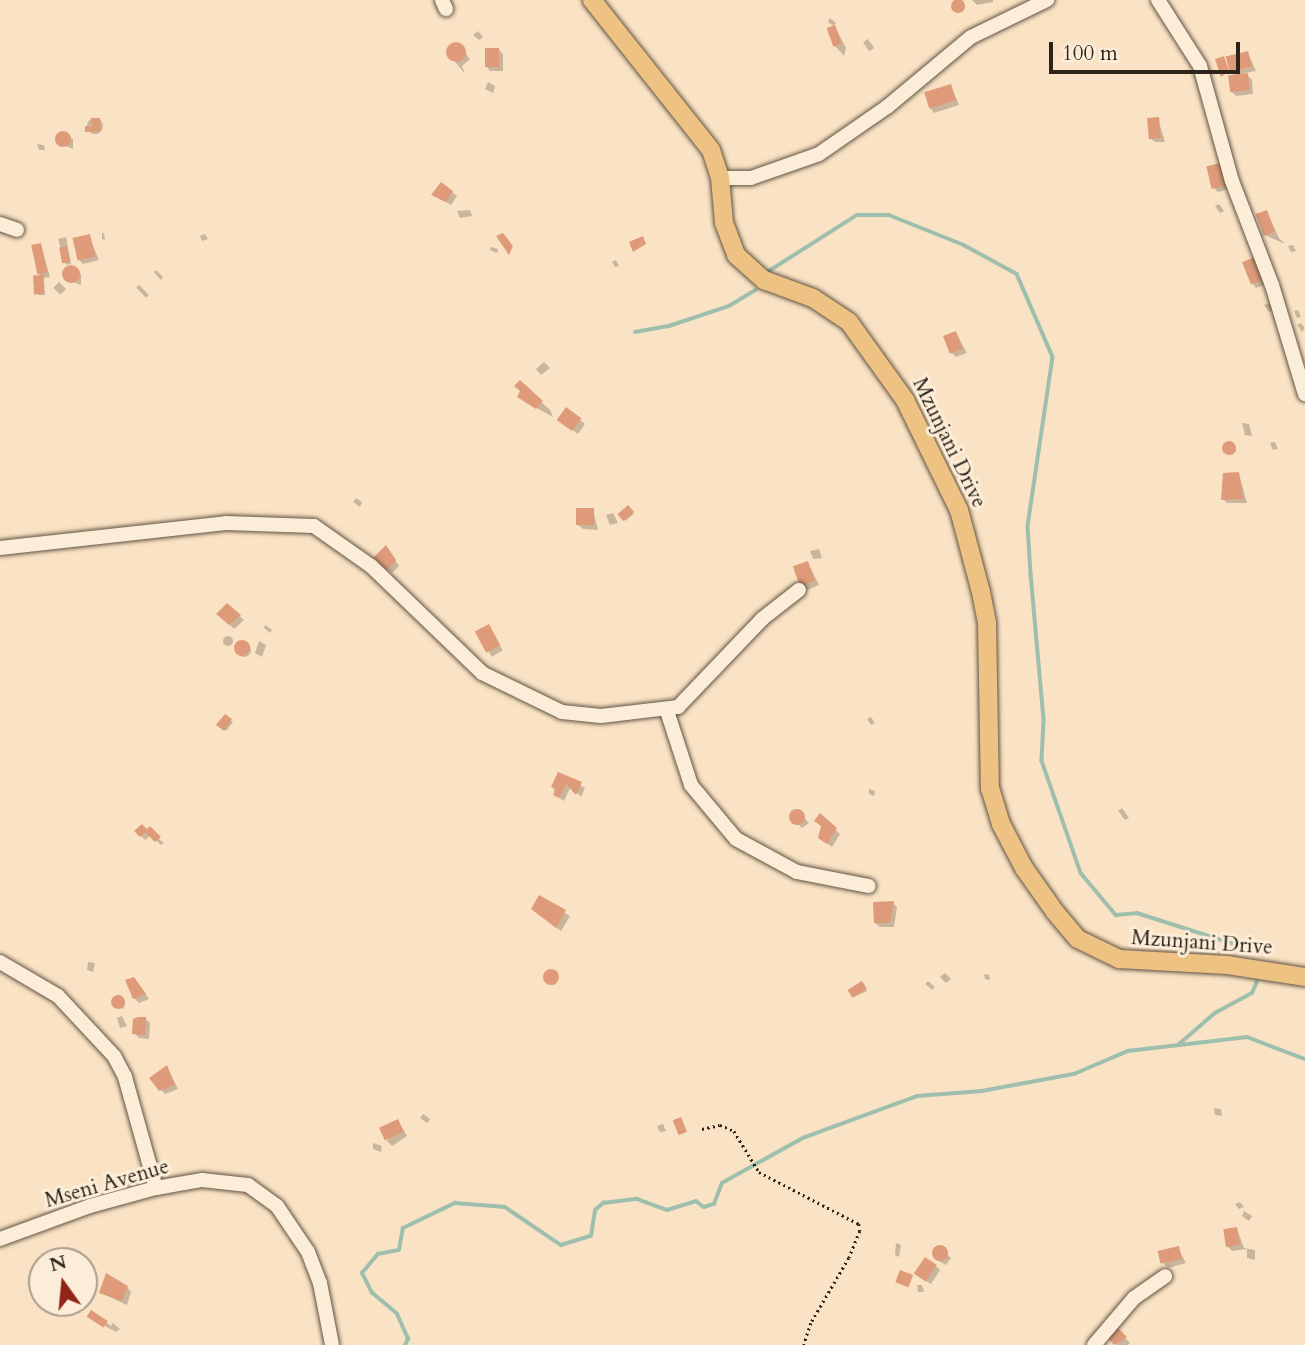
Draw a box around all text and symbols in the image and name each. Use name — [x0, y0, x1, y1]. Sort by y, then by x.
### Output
scale bar — [1053, 28, 1244, 72]
text: 100 m — [1062, 39, 1118, 68]
street label: Mzunjani Drive — [907, 374, 991, 512]
street label: Mzunjani Drive — [1130, 925, 1274, 961]
street label: Mseni Avenue — [42, 1154, 172, 1214]
north arrow — [28, 1247, 98, 1317]
text: N — [47, 1249, 69, 1278]

